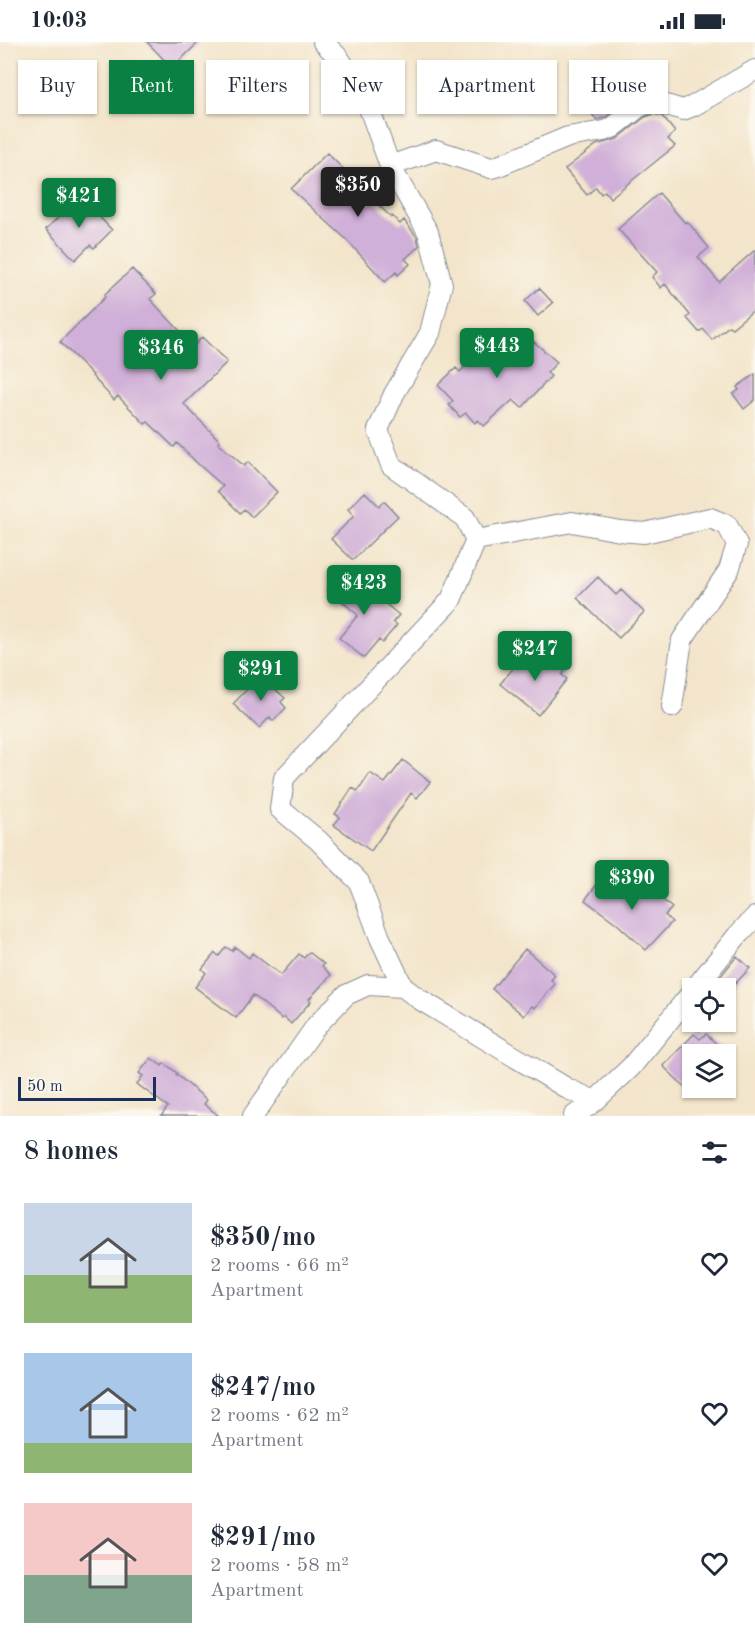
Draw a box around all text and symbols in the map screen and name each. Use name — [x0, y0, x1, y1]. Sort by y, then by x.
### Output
text: 10:03 — [30, 10, 87, 32]
chip: Buy — [18, 60, 97, 114]
chip: Rent — [109, 60, 194, 114]
chip: Filters — [206, 60, 309, 114]
chip: New — [321, 60, 405, 114]
chip: Apartment — [417, 60, 557, 114]
chip: House — [569, 60, 668, 114]
pin: $350 — [322, 167, 394, 218]
text: $350 — [335, 176, 381, 196]
pin: $421 — [43, 178, 115, 229]
text: $421 — [56, 187, 102, 207]
pin: $443 — [461, 328, 533, 379]
pin: $346 — [125, 330, 197, 381]
text: $443 — [474, 337, 520, 357]
text: $346 — [138, 339, 184, 359]
pin: $423 — [328, 565, 400, 616]
text: $423 — [341, 574, 387, 594]
pin: $247 — [499, 631, 571, 682]
text: $247 — [512, 640, 558, 660]
pin: $291 — [225, 651, 297, 702]
text: $291 — [238, 660, 284, 680]
pin: $390 — [596, 860, 668, 911]
text: $390 — [609, 869, 655, 889]
map controls — [682, 978, 736, 1098]
button: locate — [682, 978, 736, 1032]
button: layers — [682, 1044, 736, 1098]
scale bar — [18, 1074, 156, 1102]
text: 50 m — [27, 1079, 63, 1095]
icon: filters — [698, 1136, 731, 1169]
text: 8 homes — [24, 1139, 118, 1165]
text: $350/mo — [210, 1225, 316, 1251]
icon: home — [72, 1227, 144, 1299]
icon: heart — [698, 1247, 731, 1280]
text: 2 rooms · 66 m² — [210, 1256, 349, 1276]
text: Apartment — [210, 1281, 304, 1301]
text: $247/mo — [210, 1375, 316, 1401]
icon: home — [72, 1377, 144, 1449]
icon: heart — [698, 1397, 731, 1430]
text: 2 rooms · 62 m² — [210, 1406, 349, 1426]
text: Apartment — [210, 1431, 304, 1451]
text: $291/mo — [210, 1525, 316, 1551]
icon: home — [72, 1527, 144, 1599]
icon: heart — [698, 1547, 731, 1580]
text: 2 rooms · 58 m² — [210, 1556, 349, 1576]
text: Apartment — [210, 1581, 304, 1601]

